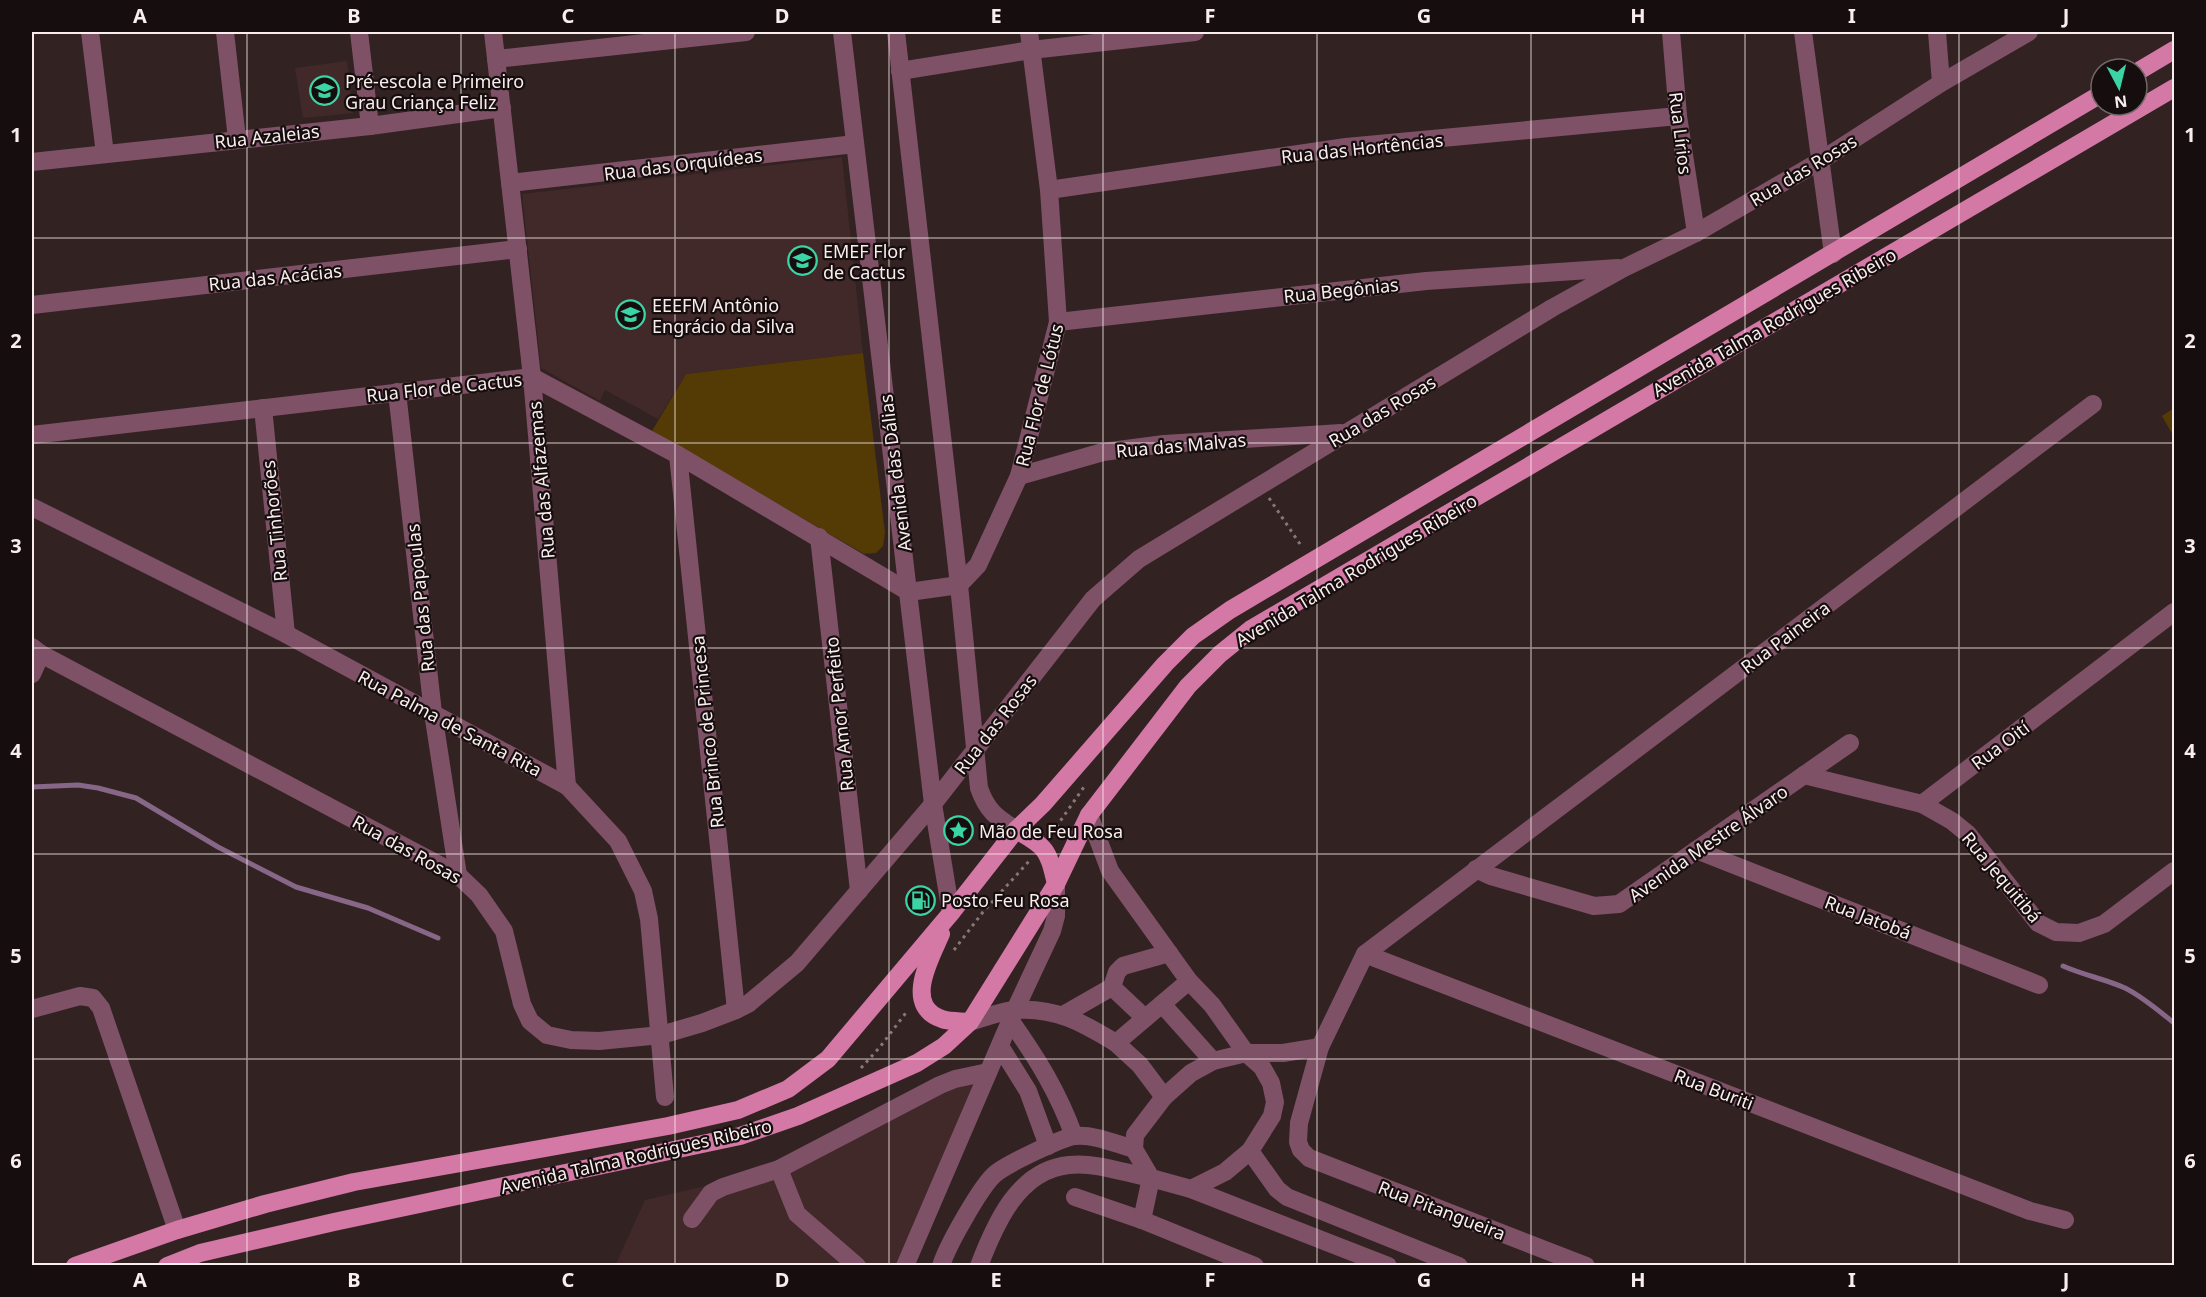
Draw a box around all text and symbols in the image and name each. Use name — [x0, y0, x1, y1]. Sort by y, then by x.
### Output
text: A — [133, 2, 147, 29]
text: B — [347, 2, 361, 29]
text: C — [562, 2, 575, 29]
text: D — [775, 2, 789, 29]
text: E — [990, 2, 1002, 29]
text: F — [1205, 2, 1215, 29]
text: G — [1417, 2, 1431, 29]
text: H — [1630, 2, 1646, 29]
text: I — [1848, 2, 1856, 29]
text: J — [2061, 2, 2069, 29]
north arrow — [2089, 57, 2149, 117]
place label: Pré-escola e Primeiro Grau Criança Feliz — [345, 69, 524, 114]
school or university icon: Pré-escola e Primeiro Grau Criança Feliz — [308, 75, 340, 107]
street label: Rua Lírios — [1664, 90, 1698, 176]
text: N — [2113, 90, 2129, 114]
street label: Rua Azaleias — [213, 119, 321, 153]
text: 1 — [10, 121, 22, 148]
text: 1 — [2184, 121, 2196, 148]
street label: Rua das Hortências — [1280, 128, 1444, 168]
street label: Rua das Rosas — [1745, 129, 1861, 211]
street label: Rua das Orquídeas — [602, 142, 764, 186]
place label: EMEF Flor de Cactus — [823, 239, 906, 284]
street label: Avenida Talma Rodrigues Ribeiro — [1648, 242, 1900, 402]
school or university icon: EMEF Flor de Cactus — [786, 245, 818, 277]
street label: Rua das Acácias — [207, 258, 343, 296]
street label: Rua Begônias — [1282, 272, 1400, 308]
place label: EEEFM Antônio Engrácio da Silva — [652, 293, 795, 338]
school or university icon: EEEFM Antônio Engrácio da Silva — [615, 299, 647, 331]
street label: Rua Flor de Lótus — [1010, 321, 1068, 469]
text: 2 — [10, 327, 22, 354]
text: 2 — [2184, 327, 2196, 354]
street label: Rua Flor de Cactus — [365, 367, 523, 407]
street label: Rua das Rosas — [1324, 370, 1440, 452]
street label: Avenida das Dálias — [873, 393, 917, 553]
street label: Rua das Alfazemas — [522, 400, 560, 560]
street label: Rua das Malvas — [1115, 427, 1247, 463]
street label: Rua Tinhorões — [256, 459, 292, 583]
street label: Avenida Talma Rodrigues Ribeiro — [1231, 488, 1481, 652]
street label: Rua das Papoulas — [400, 523, 440, 673]
text: 3 — [10, 532, 22, 559]
text: 3 — [2184, 532, 2196, 559]
street label: Rua Paineira — [1736, 596, 1834, 678]
street label: Rua Brinco de Princesa — [685, 634, 729, 830]
street label: Rua Amor Perfeito — [819, 636, 859, 792]
street label: Rua Palma de Santa Rita — [354, 664, 546, 782]
street label: Rua das Rosas — [948, 669, 1042, 779]
street label: Rua Oití — [1966, 715, 2034, 775]
text: 4 — [10, 737, 22, 764]
text: 4 — [2184, 737, 2196, 764]
street label: Avenida Mestre Álvaro — [1624, 779, 1792, 907]
street label: Rua das Rosas — [348, 809, 466, 889]
place icon: Mão de Feu Rosa — [942, 815, 974, 847]
place label: Mão de Feu Rosa — [979, 819, 1123, 843]
street label: Rua Jequitibá — [1957, 827, 2047, 927]
fuel station icon: Posto Feu Rosa — [904, 884, 936, 916]
place label: Posto Feu Rosa — [941, 888, 1070, 912]
street label: Rua Jatobá — [1821, 890, 1915, 944]
text: 5 — [10, 942, 22, 969]
text: 5 — [2184, 942, 2196, 969]
street label: Rua Buriti — [1671, 1063, 1757, 1115]
street label: Avenida Talma Rodrigues Ribeiro — [498, 1113, 774, 1199]
text: 6 — [10, 1147, 22, 1174]
text: 6 — [2184, 1147, 2196, 1174]
street label: Rua Pitangueira — [1375, 1175, 1509, 1245]
text: A — [133, 1266, 147, 1293]
text: B — [347, 1266, 361, 1293]
text: C — [562, 1266, 575, 1293]
text: D — [775, 1266, 789, 1293]
text: E — [990, 1266, 1002, 1293]
text: F — [1205, 1266, 1215, 1293]
text: G — [1417, 1266, 1431, 1293]
text: H — [1630, 1266, 1646, 1293]
text: I — [1848, 1266, 1856, 1293]
text: J — [2061, 1266, 2069, 1293]

